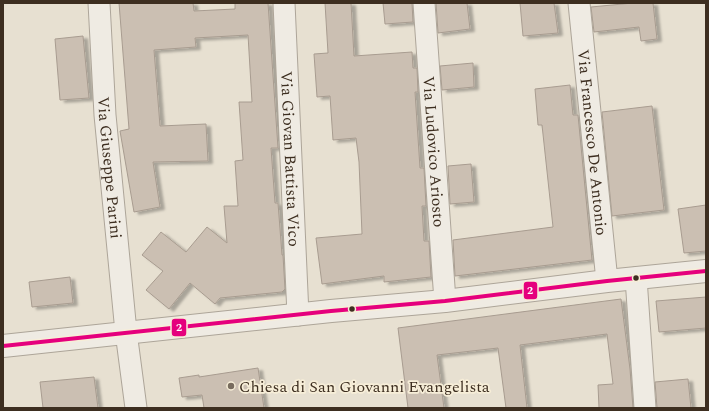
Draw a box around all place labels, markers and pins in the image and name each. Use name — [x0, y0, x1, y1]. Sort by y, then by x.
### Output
unlabelled marker — [631, 273, 641, 283]
unlabelled marker — [347, 304, 357, 314]
place label: Chiesa di San Giovanni Evangelista — [239, 375, 490, 399]
marker: Chiesa di San Giovanni Evangelista — [226, 381, 236, 391]

